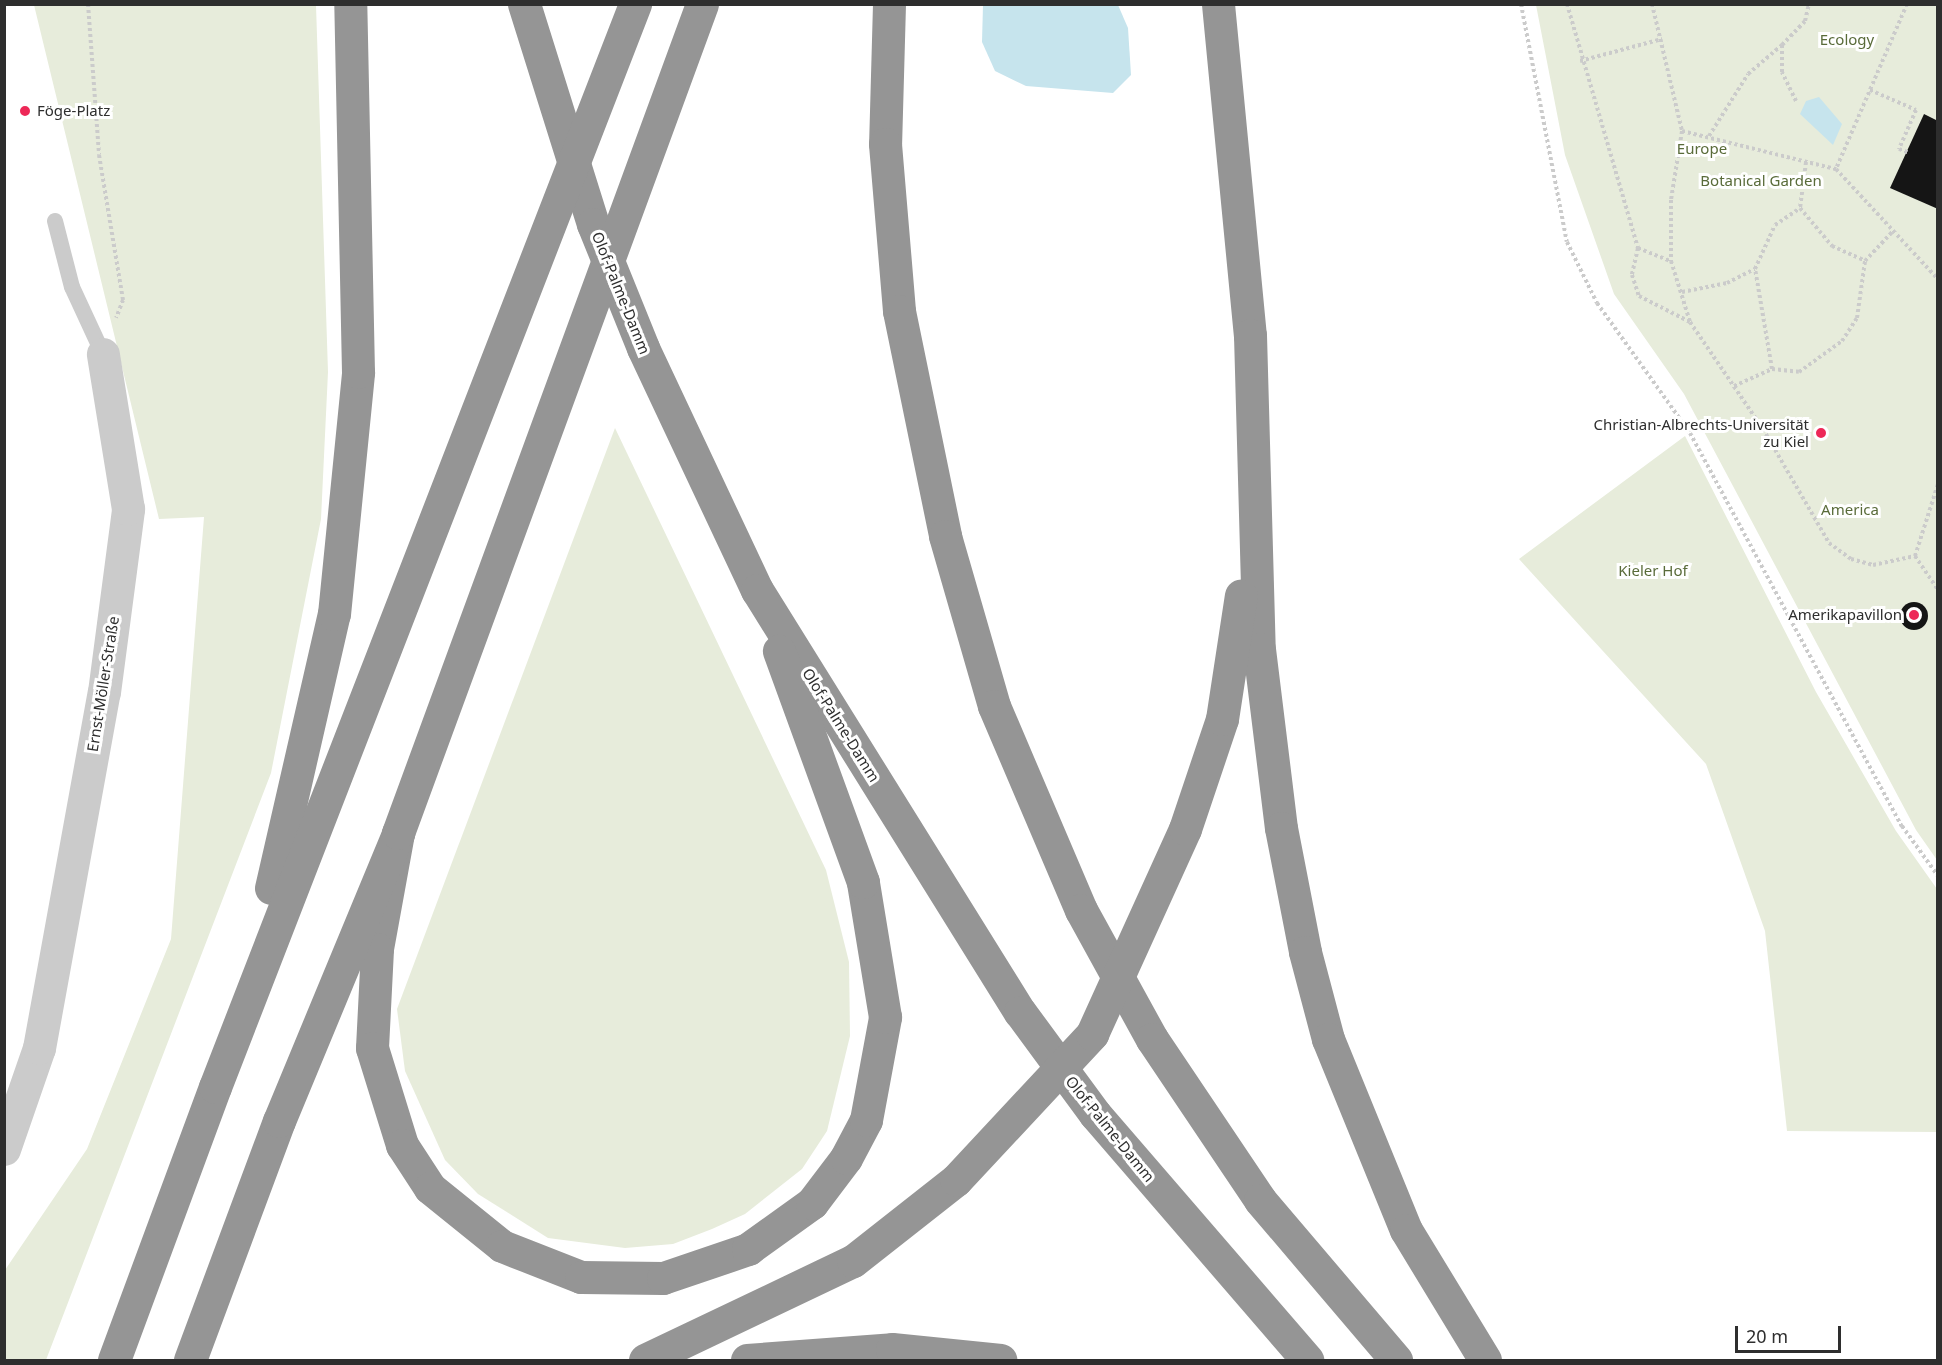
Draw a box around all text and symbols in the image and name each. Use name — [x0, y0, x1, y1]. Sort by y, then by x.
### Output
park label: Ecology — [1820, 31, 1874, 49]
place label: Föge-Platz — [37, 102, 110, 120]
marker: Föge-Platz — [18, 104, 32, 118]
park label: Europe — [1677, 140, 1727, 158]
park label: Botanical Garden — [1700, 172, 1822, 190]
street label: Olof-Palme-Damm — [588, 229, 654, 357]
place label: Christian-Albrechts-Universität zu Kiel — [1594, 415, 1809, 450]
marker: Christian-Albrechts-Universität zu Kiel — [1814, 426, 1828, 440]
park label: America — [1821, 501, 1879, 519]
park label: Kieler Hof — [1618, 562, 1688, 580]
place label: Amerikapavillon — [1788, 606, 1902, 624]
marker: Amerikapavillon — [1907, 608, 1921, 622]
street label: Ernst-Möller-Straße — [83, 615, 123, 753]
street label: Olof-Palme-Damm — [799, 665, 883, 785]
street label: Olof-Palme-Damm — [1062, 1073, 1158, 1185]
scale bar — [1738, 1314, 1844, 1352]
text: 20 m — [1746, 1324, 1788, 1348]

